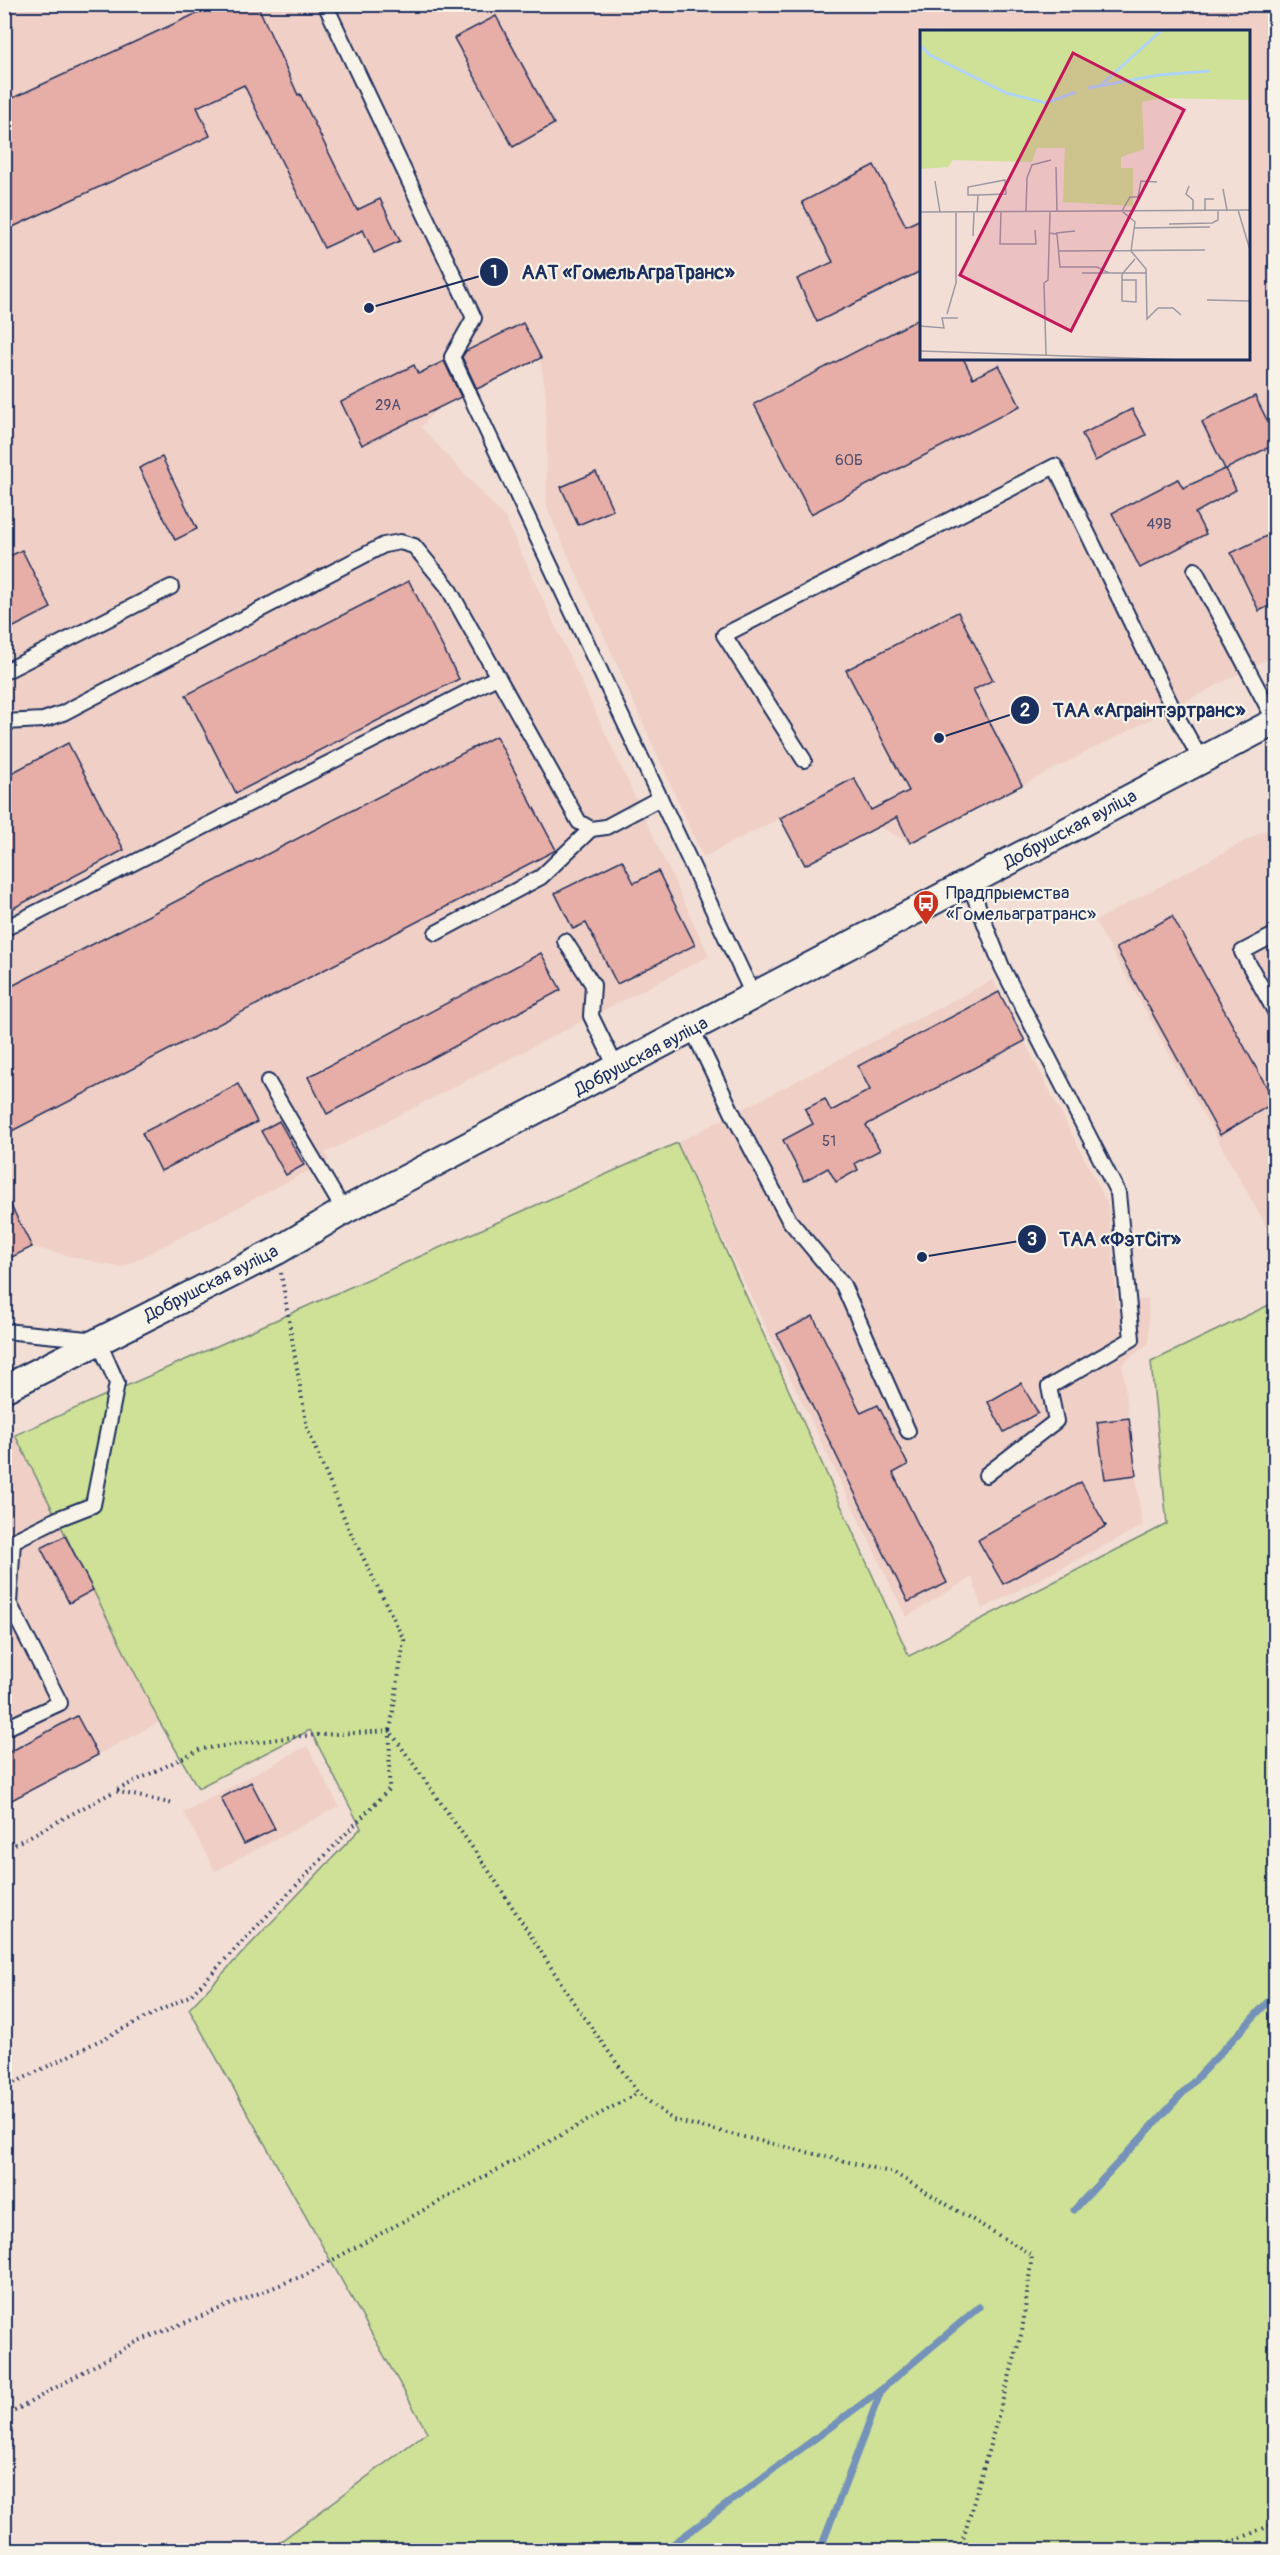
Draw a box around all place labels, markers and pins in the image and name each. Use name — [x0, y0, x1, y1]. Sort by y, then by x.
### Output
callout: ААТ «ГомельАграТранс» — [479, 253, 746, 291]
callout: ТАА «Аграінтэртранс» — [1010, 691, 1257, 729]
place label: Прадпрыемства «Гомельагратранс» — [946, 882, 1096, 926]
bus stop icon: Прадпрыемства «Гомельагратранс» — [911, 888, 941, 926]
callout: ТАА «ФэтСіт» — [1017, 1220, 1193, 1258]

